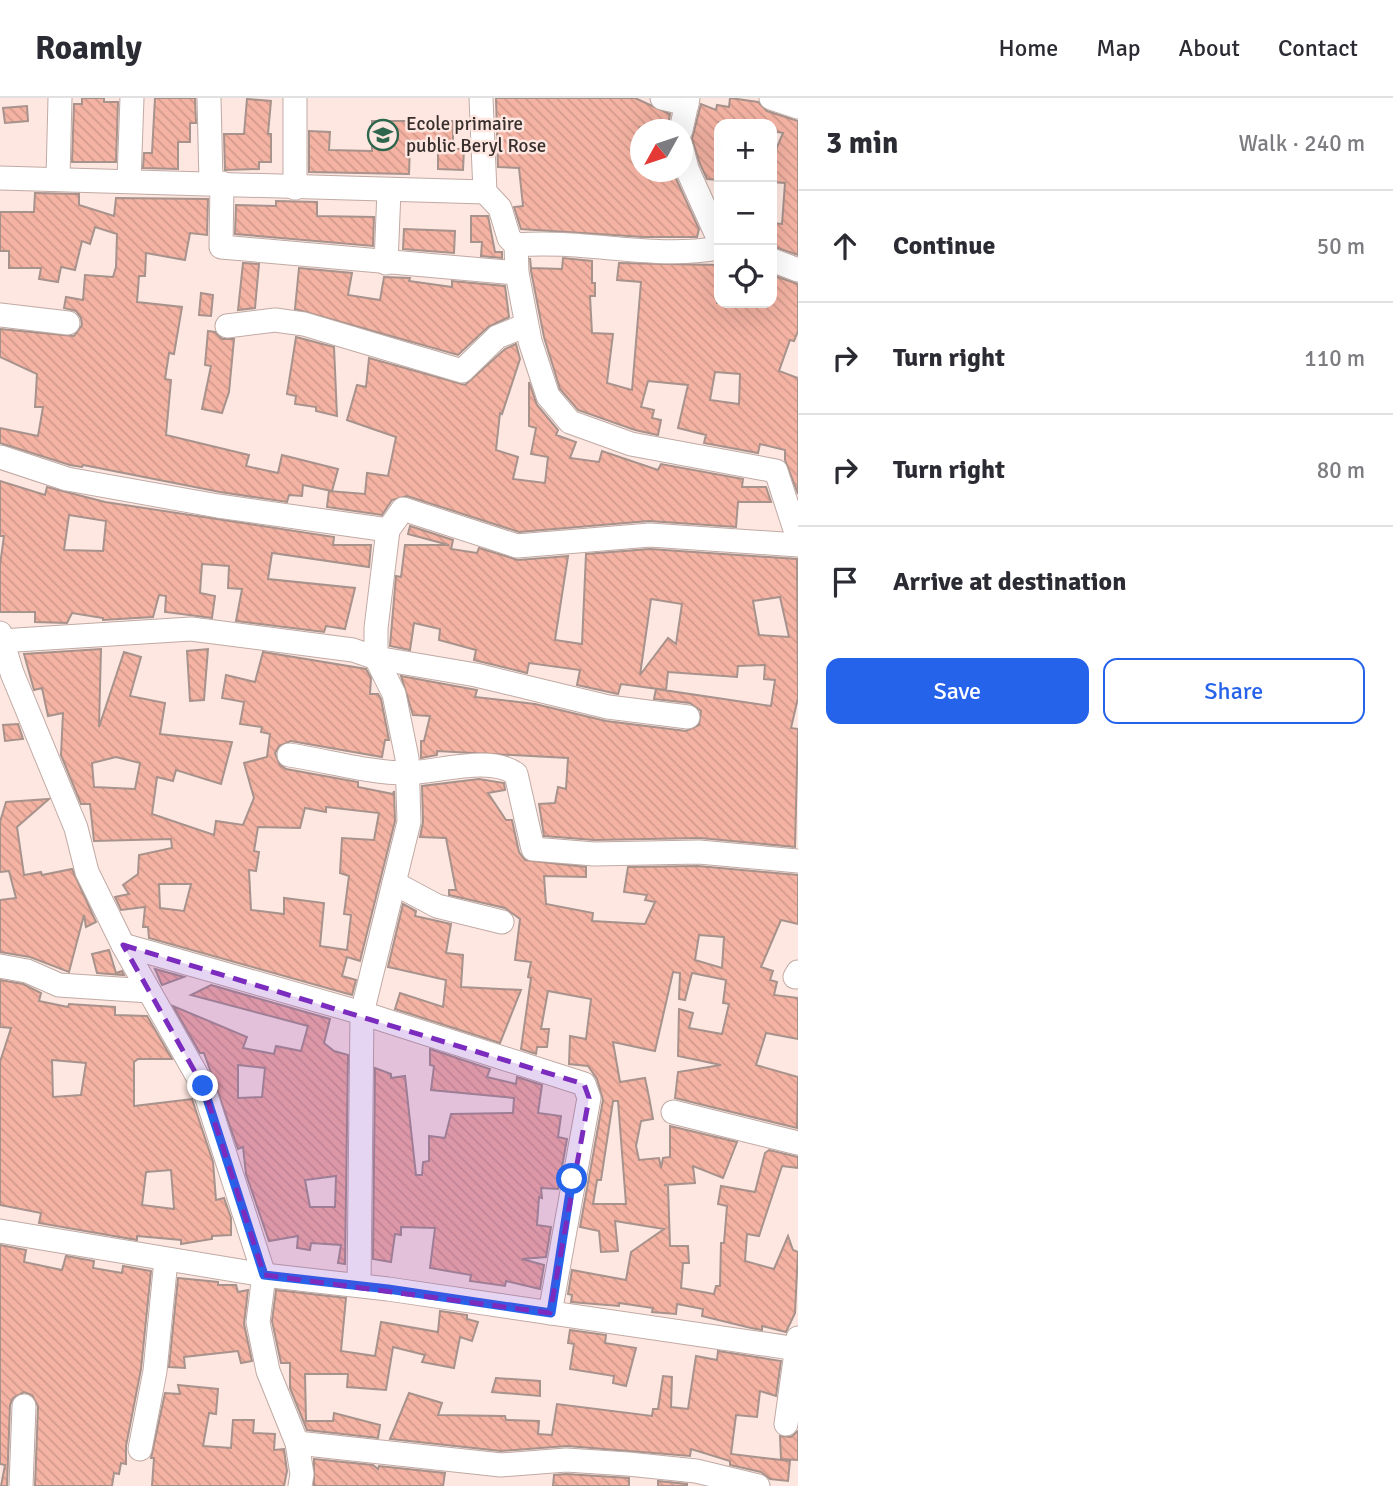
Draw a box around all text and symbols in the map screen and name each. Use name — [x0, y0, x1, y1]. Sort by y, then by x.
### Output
text: Roamly — [35, 28, 142, 69]
text: Home — [998, 33, 1058, 63]
text: Map — [1096, 33, 1141, 63]
text: About — [1179, 33, 1240, 63]
text: Contact — [1278, 33, 1358, 63]
place label: Ecole primaire public Beryl Rose — [406, 112, 546, 158]
school or university icon: Ecole primaire public Beryl Rose — [366, 118, 400, 152]
north arrow — [630, 119, 693, 182]
map controls — [714, 119, 777, 308]
button: + — [714, 119, 777, 182]
text: 3 min — [826, 125, 898, 162]
text: Walk · 240 m — [1239, 129, 1365, 158]
button: − — [714, 182, 777, 245]
icon: ahead — [826, 227, 864, 265]
text: Continue — [893, 230, 995, 262]
text: 50 m — [1317, 232, 1365, 261]
button: locate — [714, 245, 777, 308]
icon: right — [826, 339, 864, 377]
text: Turn right — [893, 342, 1005, 374]
text: 110 m — [1304, 344, 1365, 373]
icon: right — [826, 451, 864, 489]
text: Turn right — [893, 454, 1005, 486]
text: 80 m — [1317, 456, 1365, 485]
icon: arrive — [826, 563, 864, 601]
text: Arrive at destination — [893, 566, 1126, 598]
button: Save — [826, 658, 1089, 724]
button: Share — [1103, 658, 1365, 724]
route end — [187, 1070, 218, 1101]
route start — [556, 1163, 587, 1194]

